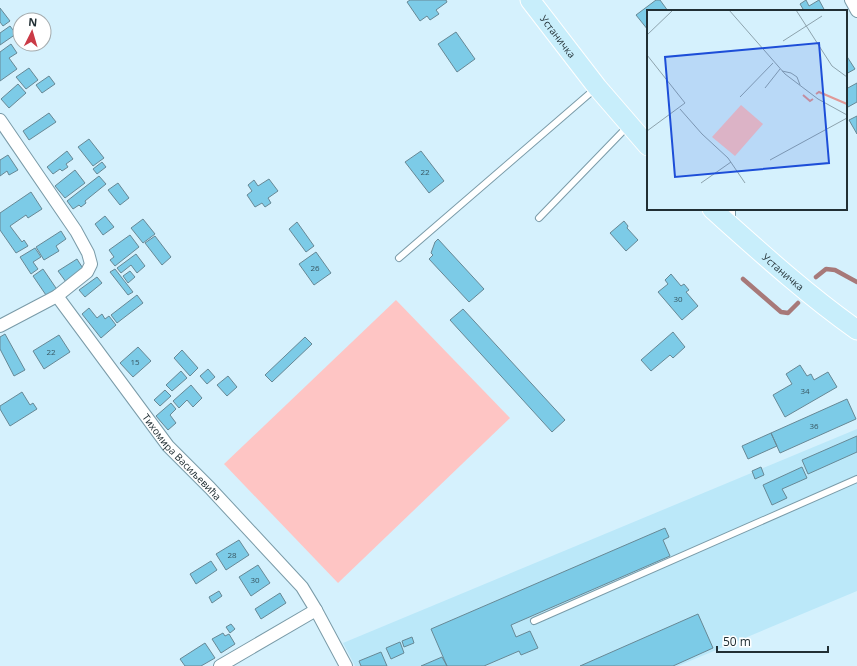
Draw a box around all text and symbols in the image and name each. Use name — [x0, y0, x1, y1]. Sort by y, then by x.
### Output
inset map — [647, 10, 847, 210]
north arrow — [12, 12, 52, 52]
street label: Устаничка — [537, 12, 579, 61]
text: N — [28, 14, 38, 29]
house number: 22 — [420, 166, 430, 177]
street label: Устаничка — [759, 250, 807, 294]
house number: 26 — [310, 262, 320, 273]
house number: 30 — [673, 293, 683, 304]
house number: 22 — [46, 346, 56, 357]
house number: 15 — [130, 356, 140, 367]
house number: 34 — [800, 385, 810, 396]
street label: Тихомира Васиљевића — [139, 411, 225, 503]
house number: 36 — [809, 420, 819, 431]
house number: 28 — [227, 549, 237, 560]
house number: 30 — [250, 574, 260, 585]
scale bar — [717, 628, 828, 654]
text: 50 m — [723, 633, 751, 650]

